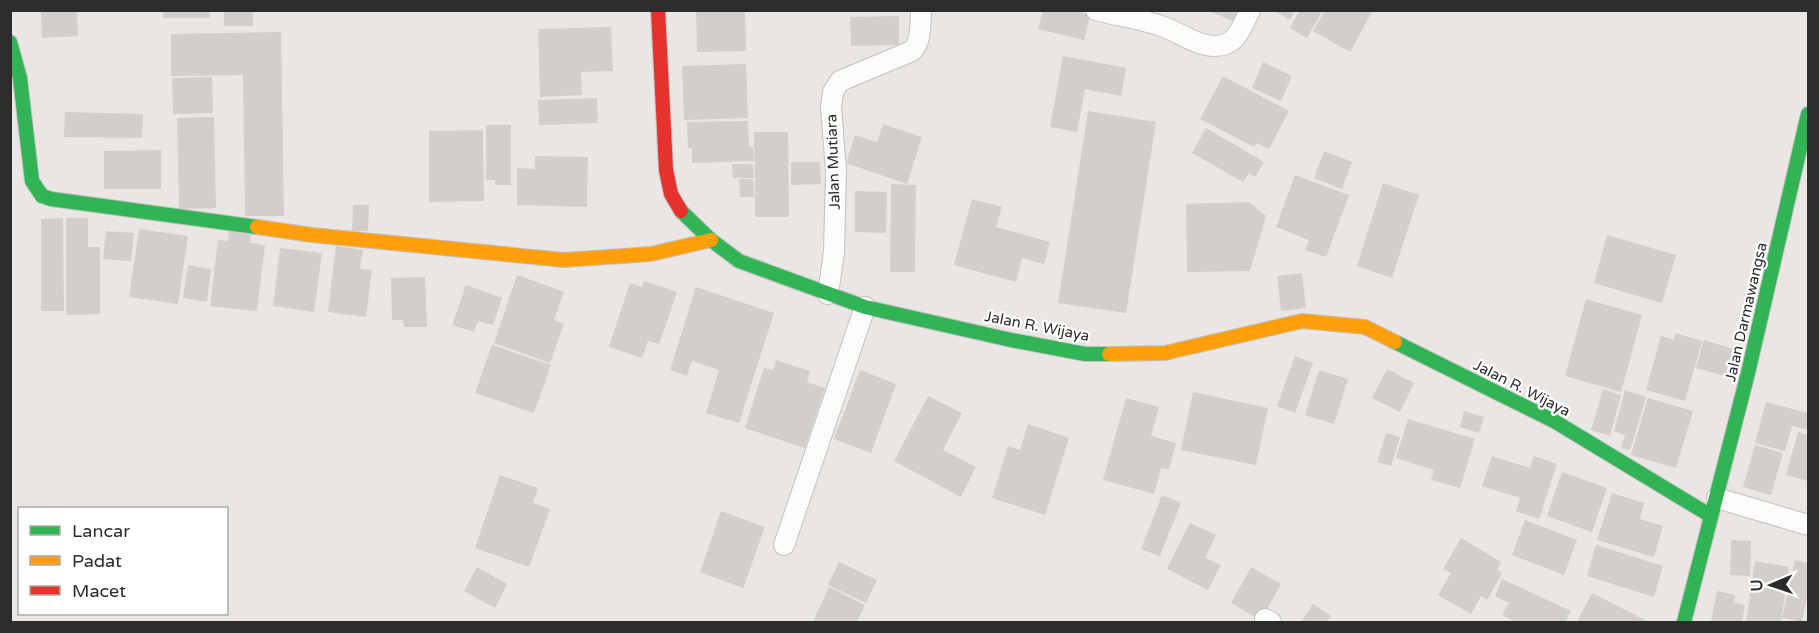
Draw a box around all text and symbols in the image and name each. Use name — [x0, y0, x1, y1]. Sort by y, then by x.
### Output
street label: Jalan Mutiara — [822, 114, 844, 210]
street label: Jalan Darmawangsa — [1721, 241, 1771, 383]
street label: Jalan R. Wijaya — [983, 307, 1091, 345]
street label: Jalan R. Wijaya — [1471, 356, 1573, 420]
legend — [18, 507, 228, 615]
text: Lancar — [72, 520, 130, 542]
text: Padat — [72, 550, 122, 572]
north arrow — [1741, 555, 1801, 615]
text: U — [1747, 579, 1767, 592]
text: Macet — [72, 580, 126, 602]

